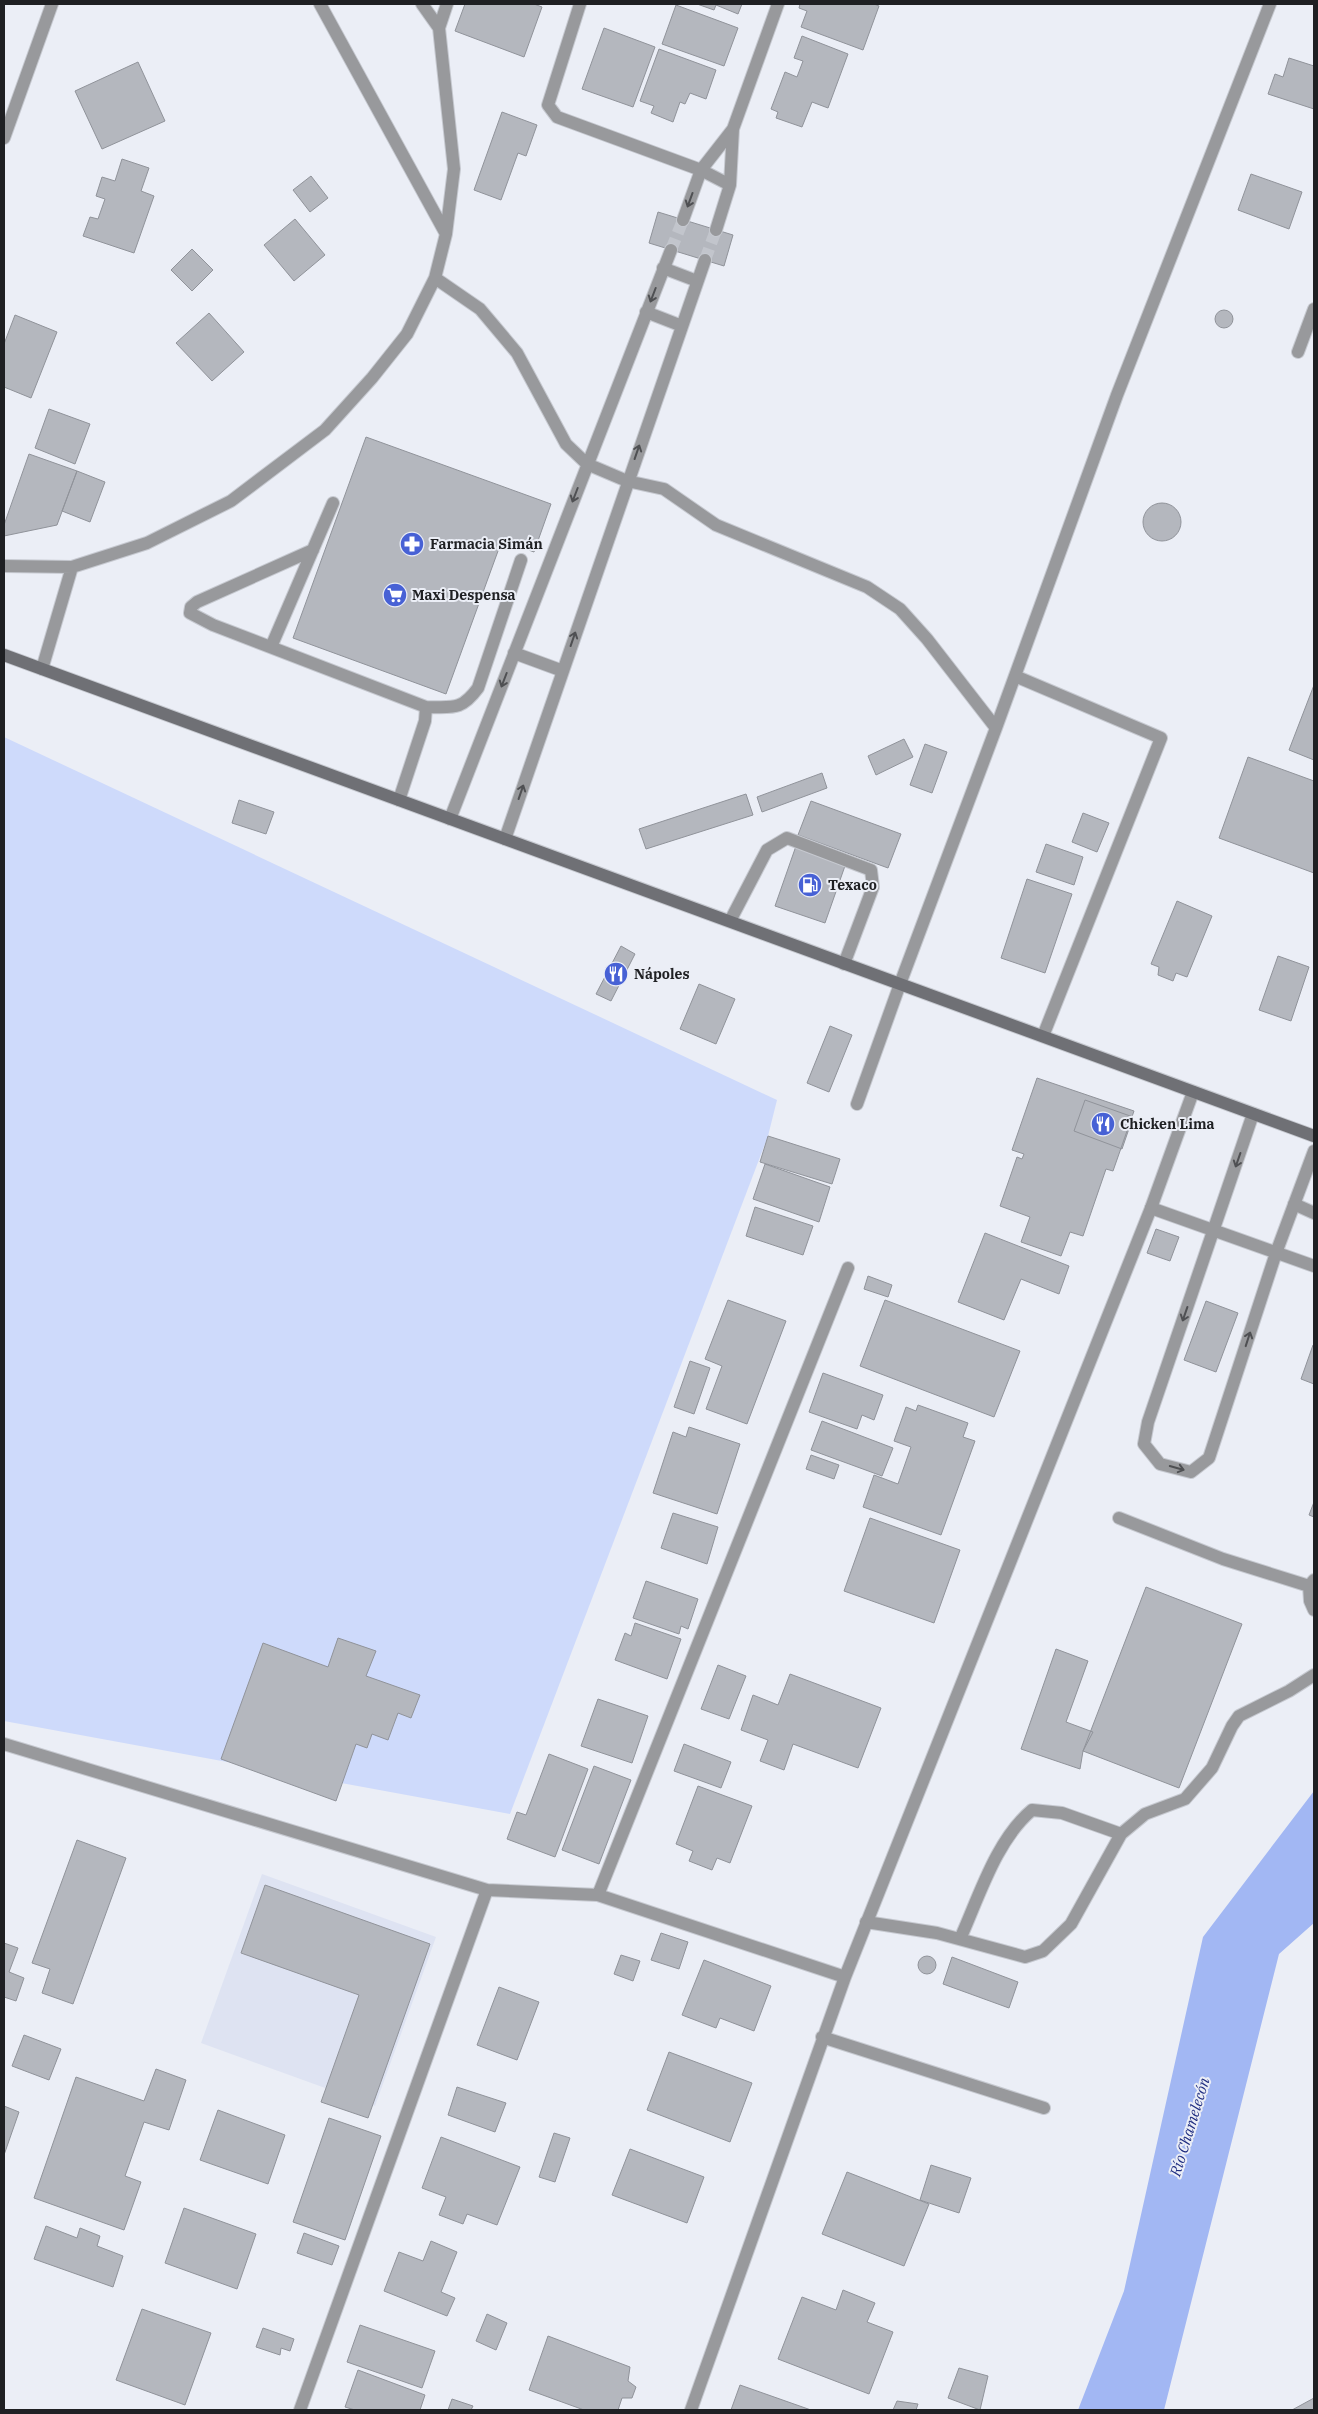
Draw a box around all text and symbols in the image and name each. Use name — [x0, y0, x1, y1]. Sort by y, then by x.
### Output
one-way arrow — [685, 192, 694, 207]
one-way arrow — [648, 287, 657, 302]
one-way arrow — [633, 445, 642, 460]
one-way arrow — [569, 487, 579, 502]
pharmacy icon: Farmacia Simán — [399, 531, 425, 557]
place label: Farmacia Simán — [430, 535, 543, 553]
supermarket icon: Maxi Despensa — [382, 582, 408, 608]
place label: Maxi Despensa — [412, 586, 516, 604]
one-way arrow — [569, 631, 579, 647]
one-way arrow — [499, 671, 508, 687]
one-way arrow — [516, 785, 526, 801]
fuel station icon: Texaco — [797, 872, 823, 898]
place label: Texaco — [828, 876, 877, 894]
restaurant icon: Nápoles — [603, 961, 629, 987]
place label: Nápoles — [634, 965, 690, 983]
restaurant icon: Chicken Lima — [1090, 1111, 1116, 1137]
place label: Chicken Lima — [1120, 1115, 1214, 1133]
one-way arrow — [1233, 1152, 1243, 1168]
one-way arrow — [1180, 1305, 1189, 1321]
one-way arrow — [1243, 1331, 1253, 1347]
one-way arrow — [1169, 1464, 1185, 1474]
water label: Río Chamelecón — [1165, 2075, 1214, 2179]

